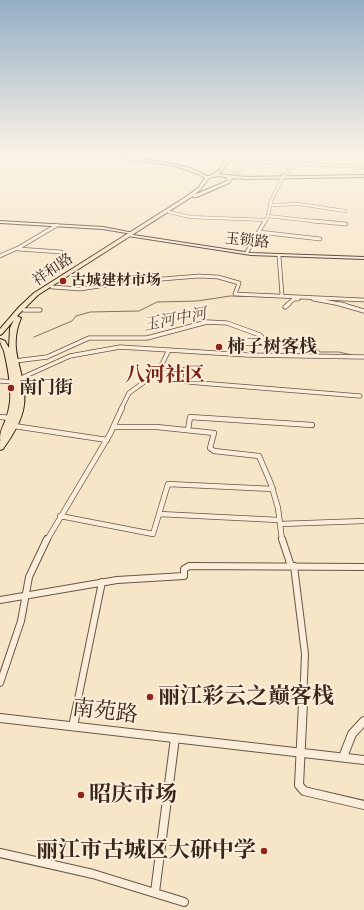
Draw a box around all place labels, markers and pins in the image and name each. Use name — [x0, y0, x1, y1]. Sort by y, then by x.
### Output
place label: 古城建材市场 — [71, 272, 161, 290]
marker: 古城建材市场 — [58, 276, 68, 286]
place label: 柿子树客栈 — [227, 336, 317, 358]
marker: 柿子树客栈 — [214, 342, 224, 352]
place label: 南门街 — [19, 377, 73, 399]
marker: 南门街 — [6, 383, 16, 393]
place label: 丽江彩云之巅客栈 — [158, 684, 334, 710]
marker: 丽江彩云之巅客栈 — [145, 692, 155, 702]
place label: 昭庆市场 — [89, 782, 177, 808]
marker: 昭庆市场 — [76, 790, 86, 800]
place label: 丽江市古城区大研中学 — [36, 838, 256, 864]
marker: 丽江市古城区大研中学 — [259, 846, 269, 856]

